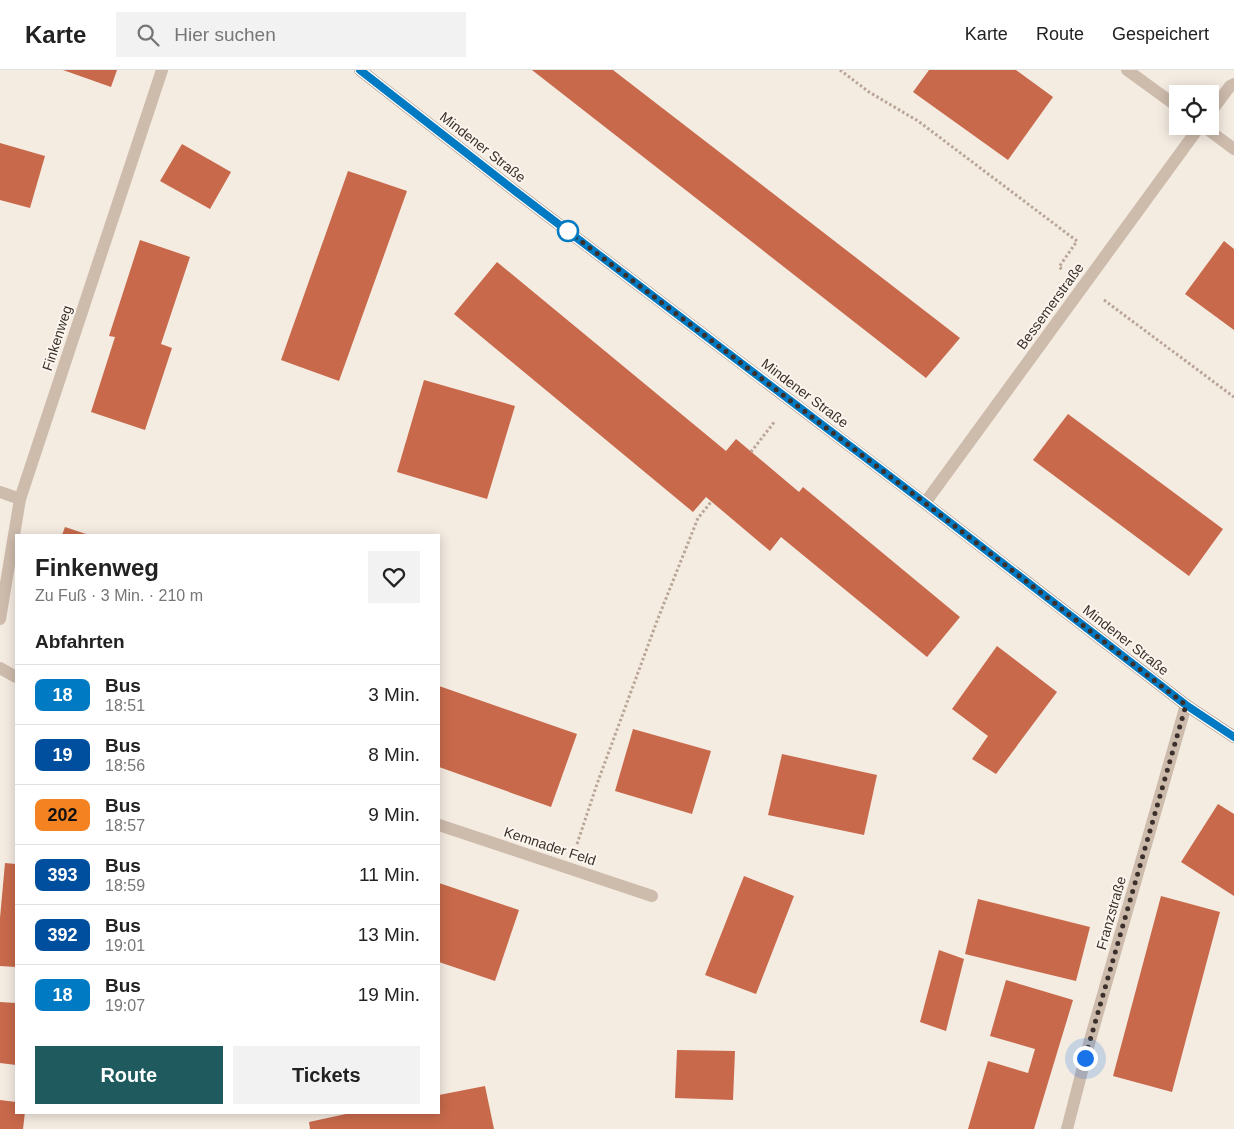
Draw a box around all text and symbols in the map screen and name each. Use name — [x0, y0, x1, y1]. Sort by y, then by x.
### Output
search box — [116, 12, 466, 57]
text: Karte — [25, 21, 86, 48]
icon: search — [134, 21, 162, 49]
text: Hier suchen — [174, 24, 276, 45]
text: Karte — [965, 24, 1008, 44]
text: Route — [1036, 24, 1084, 44]
text: Gespeichert — [1112, 24, 1209, 44]
map controls — [1169, 85, 1219, 135]
button: locate — [1169, 85, 1219, 135]
street label: Mindener Straße — [437, 109, 529, 186]
unlabelled marker — [557, 220, 579, 242]
street label: Bessemerstraße — [1013, 260, 1087, 352]
street label: Finkenweg — [39, 303, 75, 373]
street label: Mindener Straße — [759, 355, 852, 431]
button: heart — [368, 551, 420, 603]
text: Finkenweg — [35, 554, 159, 581]
text: Zu Fuß · 3 Min. · 210 m — [35, 587, 203, 604]
street label: Mindener Straße — [1080, 602, 1172, 679]
text: Abfahrten — [35, 631, 125, 652]
text: Bus — [105, 675, 141, 696]
text: 3 Min. — [368, 684, 420, 705]
text: 18 — [52, 685, 73, 705]
text: 18:51 — [105, 697, 145, 714]
text: Bus — [105, 735, 141, 756]
text: 8 Min. — [368, 744, 420, 765]
text: 19 — [52, 745, 73, 765]
text: 18:56 — [105, 757, 145, 774]
text: Bus — [105, 795, 141, 816]
text: 9 Min. — [368, 804, 420, 825]
text: 202 — [47, 805, 78, 825]
text: 18:57 — [105, 817, 145, 834]
street label: Kemnader Feld — [502, 824, 598, 868]
text: Bus — [105, 855, 141, 876]
text: 11 Min. — [359, 864, 420, 885]
text: 393 — [47, 865, 78, 885]
street label: Franzstraße — [1093, 874, 1129, 951]
text: 18:59 — [105, 877, 145, 894]
text: Bus — [105, 915, 141, 936]
text: 13 Min. — [358, 924, 420, 945]
text: 392 — [47, 925, 78, 945]
text: 19:01 — [105, 937, 145, 954]
text: Bus — [105, 975, 141, 996]
text: 19 Min. — [358, 984, 420, 1005]
text: 18 — [52, 985, 73, 1005]
text: 19:07 — [105, 997, 145, 1014]
button: Route — [35, 1046, 223, 1104]
button: Tickets — [233, 1046, 420, 1104]
your location — [1073, 1046, 1098, 1071]

